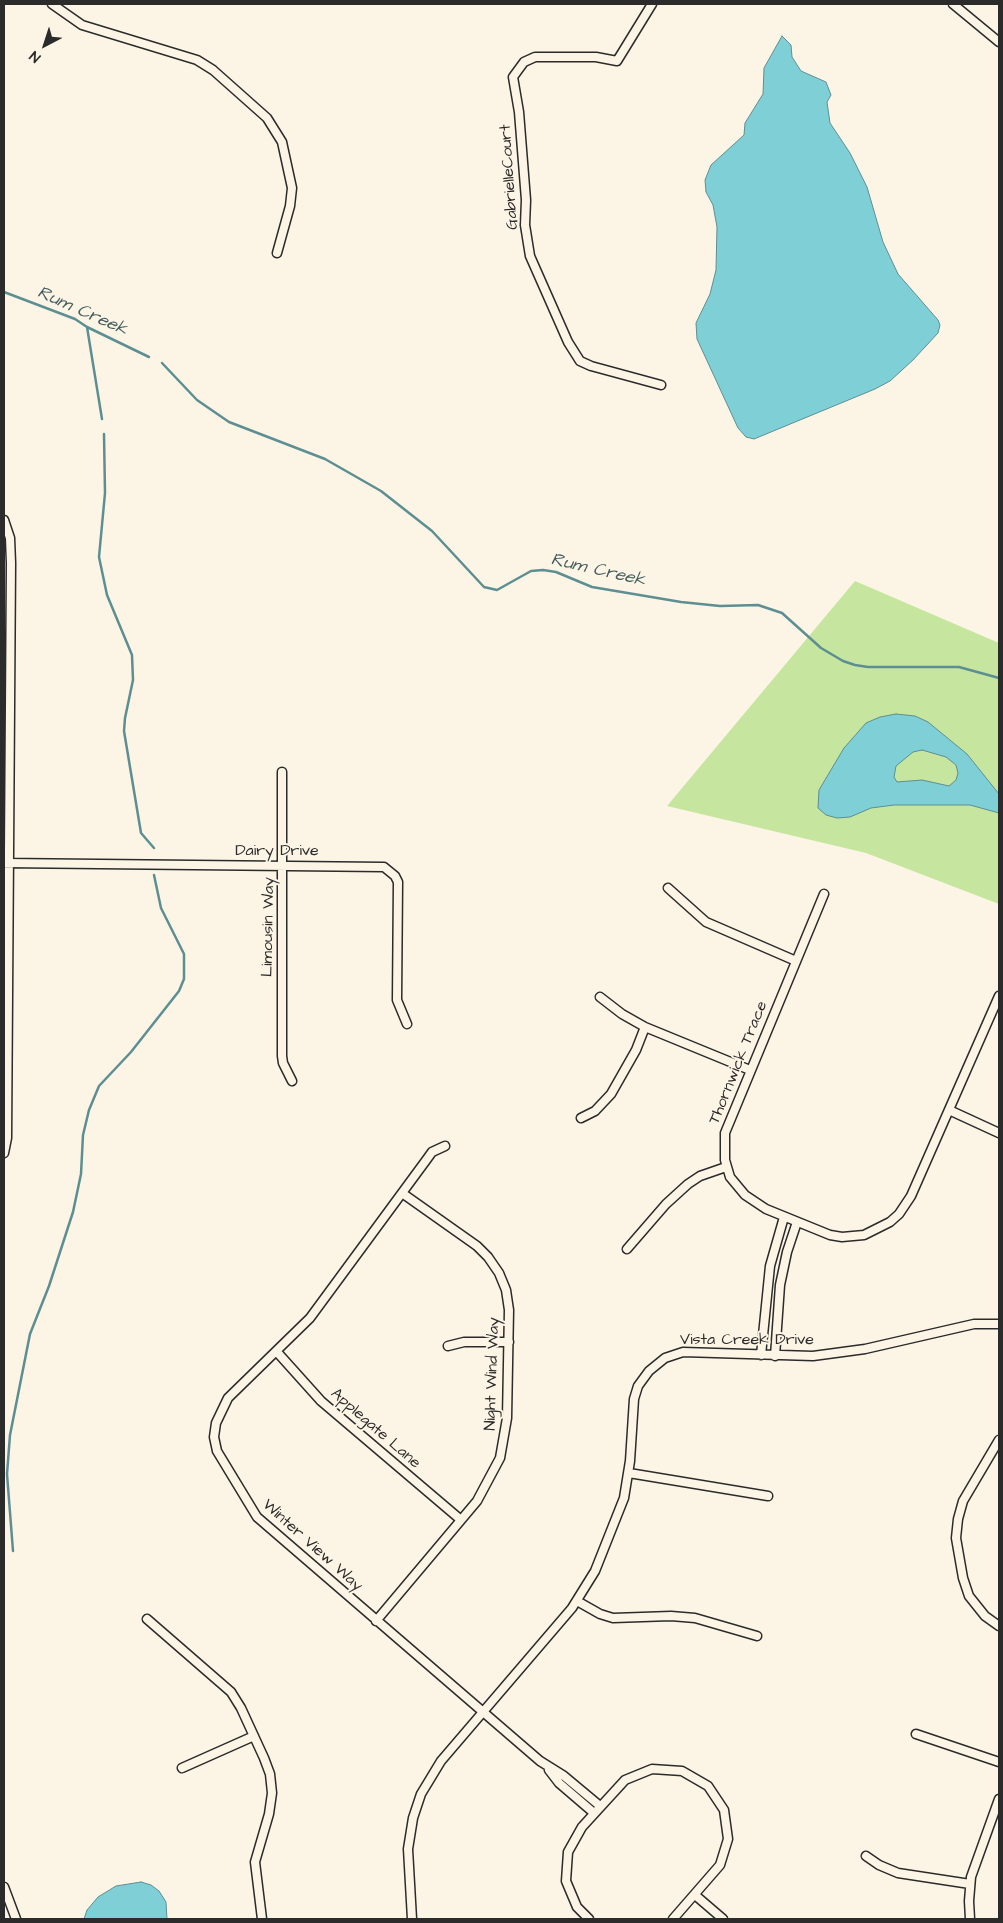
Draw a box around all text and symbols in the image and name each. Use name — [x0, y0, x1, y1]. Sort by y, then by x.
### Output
north arrow — [20, 20, 70, 70]
text: N — [26, 46, 45, 67]
street label: GabrielleCourt — [497, 124, 523, 230]
water label: Rum Creek — [34, 283, 130, 341]
water label: Rum Creek — [549, 550, 647, 592]
street label: Dairy Drive — [235, 842, 319, 862]
street label: Limousin Way — [259, 877, 279, 977]
street label: Thornwick Trace — [706, 999, 772, 1127]
street label: Night Wind Way — [481, 1317, 505, 1431]
street label: Vista Creek Drive — [680, 1331, 814, 1351]
street label: Applegate Lane — [326, 1385, 424, 1473]
street label: Winter View Way — [258, 1496, 366, 1596]

